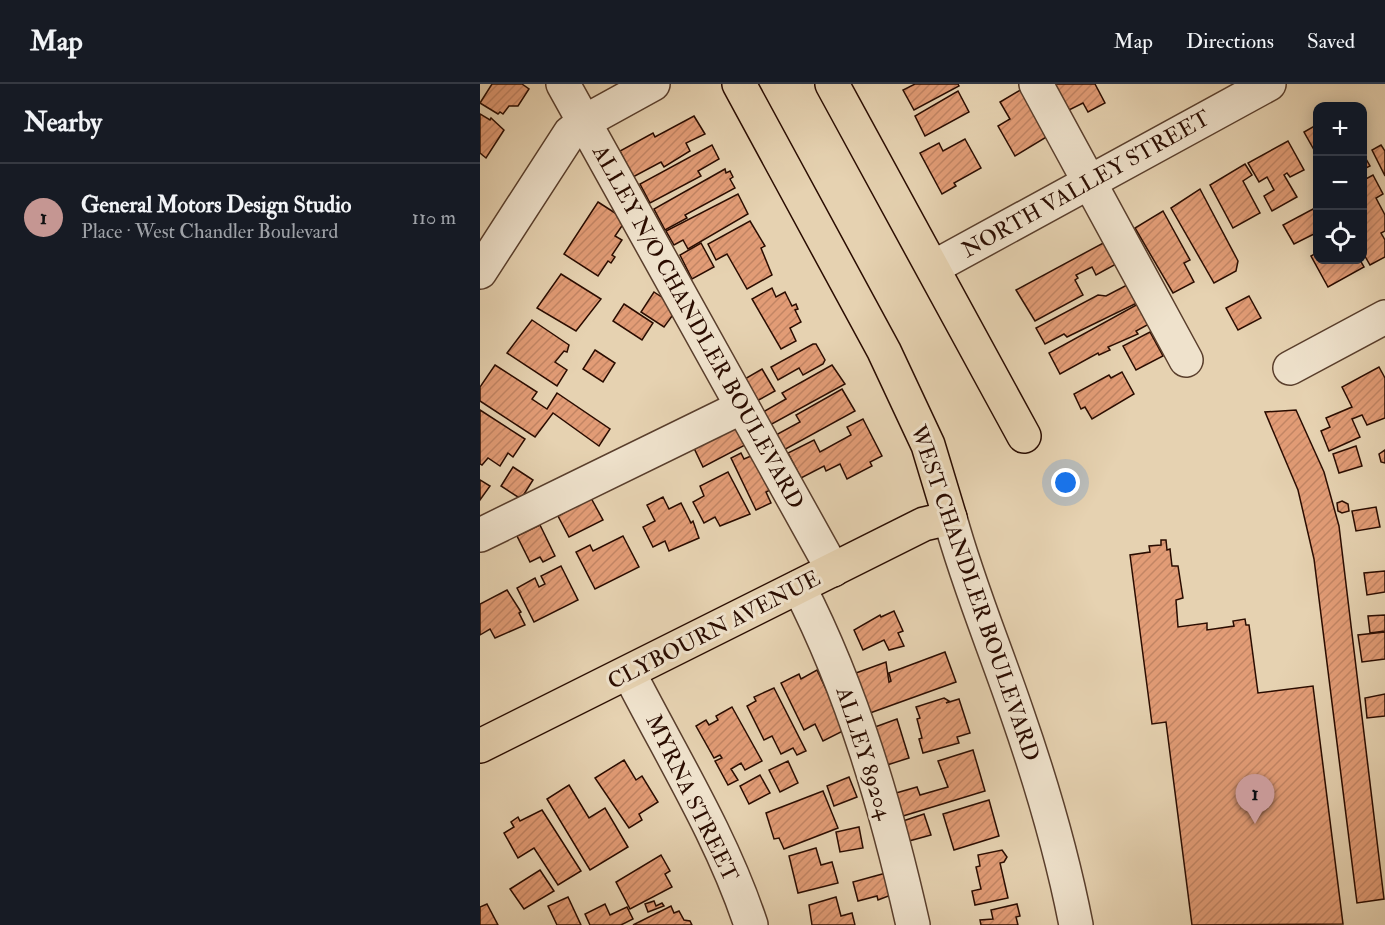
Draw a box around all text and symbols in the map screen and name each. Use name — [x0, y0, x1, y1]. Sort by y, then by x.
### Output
text: Map — [30, 24, 83, 59]
text: Map — [1113, 28, 1153, 55]
text: Directions — [1186, 28, 1274, 55]
text: Saved — [1307, 28, 1355, 55]
map controls — [1313, 102, 1367, 264]
button: + — [1313, 102, 1367, 156]
street label: NORTH VALLEY STREET — [957, 104, 1216, 264]
text: Nearby — [24, 107, 102, 139]
street label: ALLEY N/O CHANDLER BOULEVARD — [586, 139, 810, 514]
button: − — [1313, 156, 1367, 210]
text: General Motors Design Studio — [81, 191, 351, 219]
text: 1 — [40, 205, 47, 230]
text: 110 m — [412, 205, 456, 230]
button: locate — [1313, 210, 1367, 264]
text: Place · West Chandler Boulevard — [81, 219, 338, 244]
street label: WEST CHANDLER BOULEVARD — [904, 420, 1046, 765]
your location — [1051, 468, 1080, 497]
street label: CLYBOURN AVENUE — [603, 564, 825, 696]
street label: ALLEY 89204 — [829, 682, 899, 824]
street label: MYRNA STREET — [639, 710, 745, 887]
pin: 1 — [1236, 774, 1274, 824]

